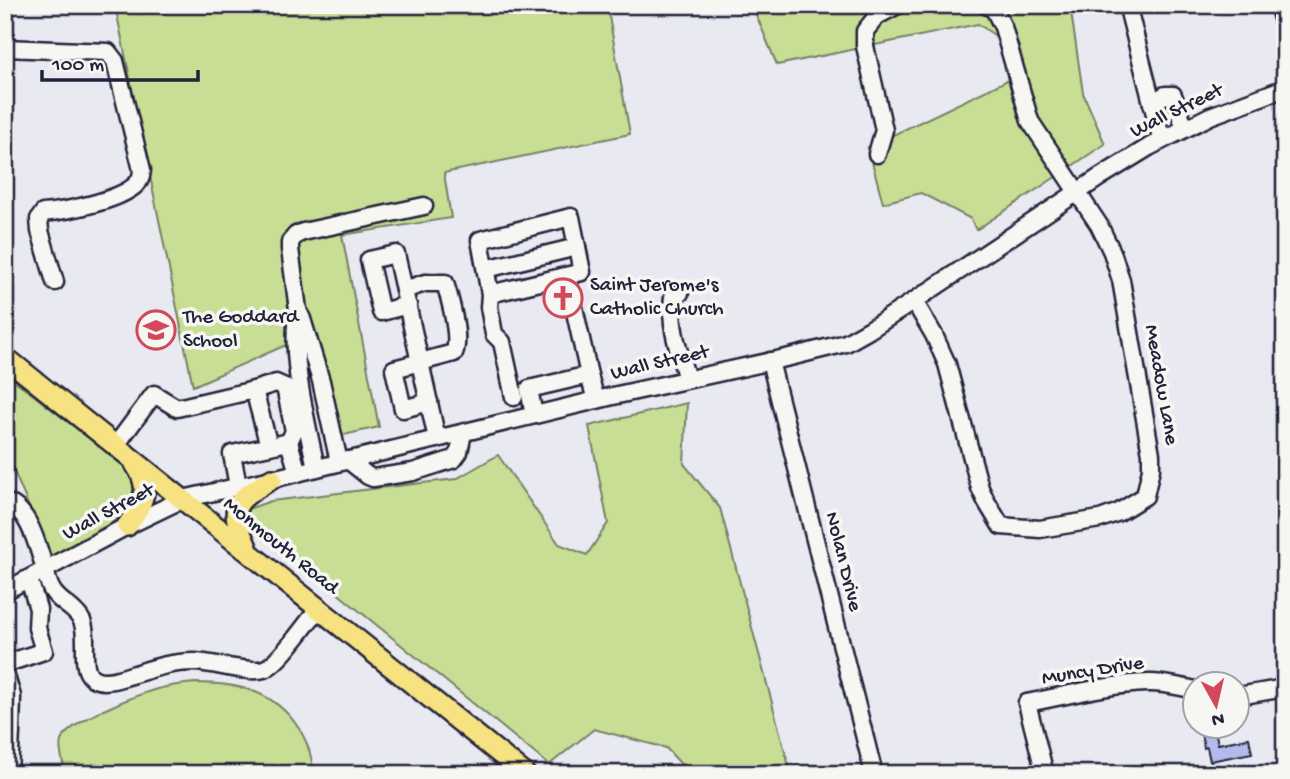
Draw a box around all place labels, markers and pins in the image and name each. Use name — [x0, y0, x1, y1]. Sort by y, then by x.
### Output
place label: Saint Jerome's Catholic Church — [590, 274, 723, 323]
church icon: Saint Jerome's Catholic Church — [542, 277, 584, 319]
place label: The Goddard School — [182, 306, 300, 355]
school or university icon: The Goddard School — [135, 309, 177, 351]

